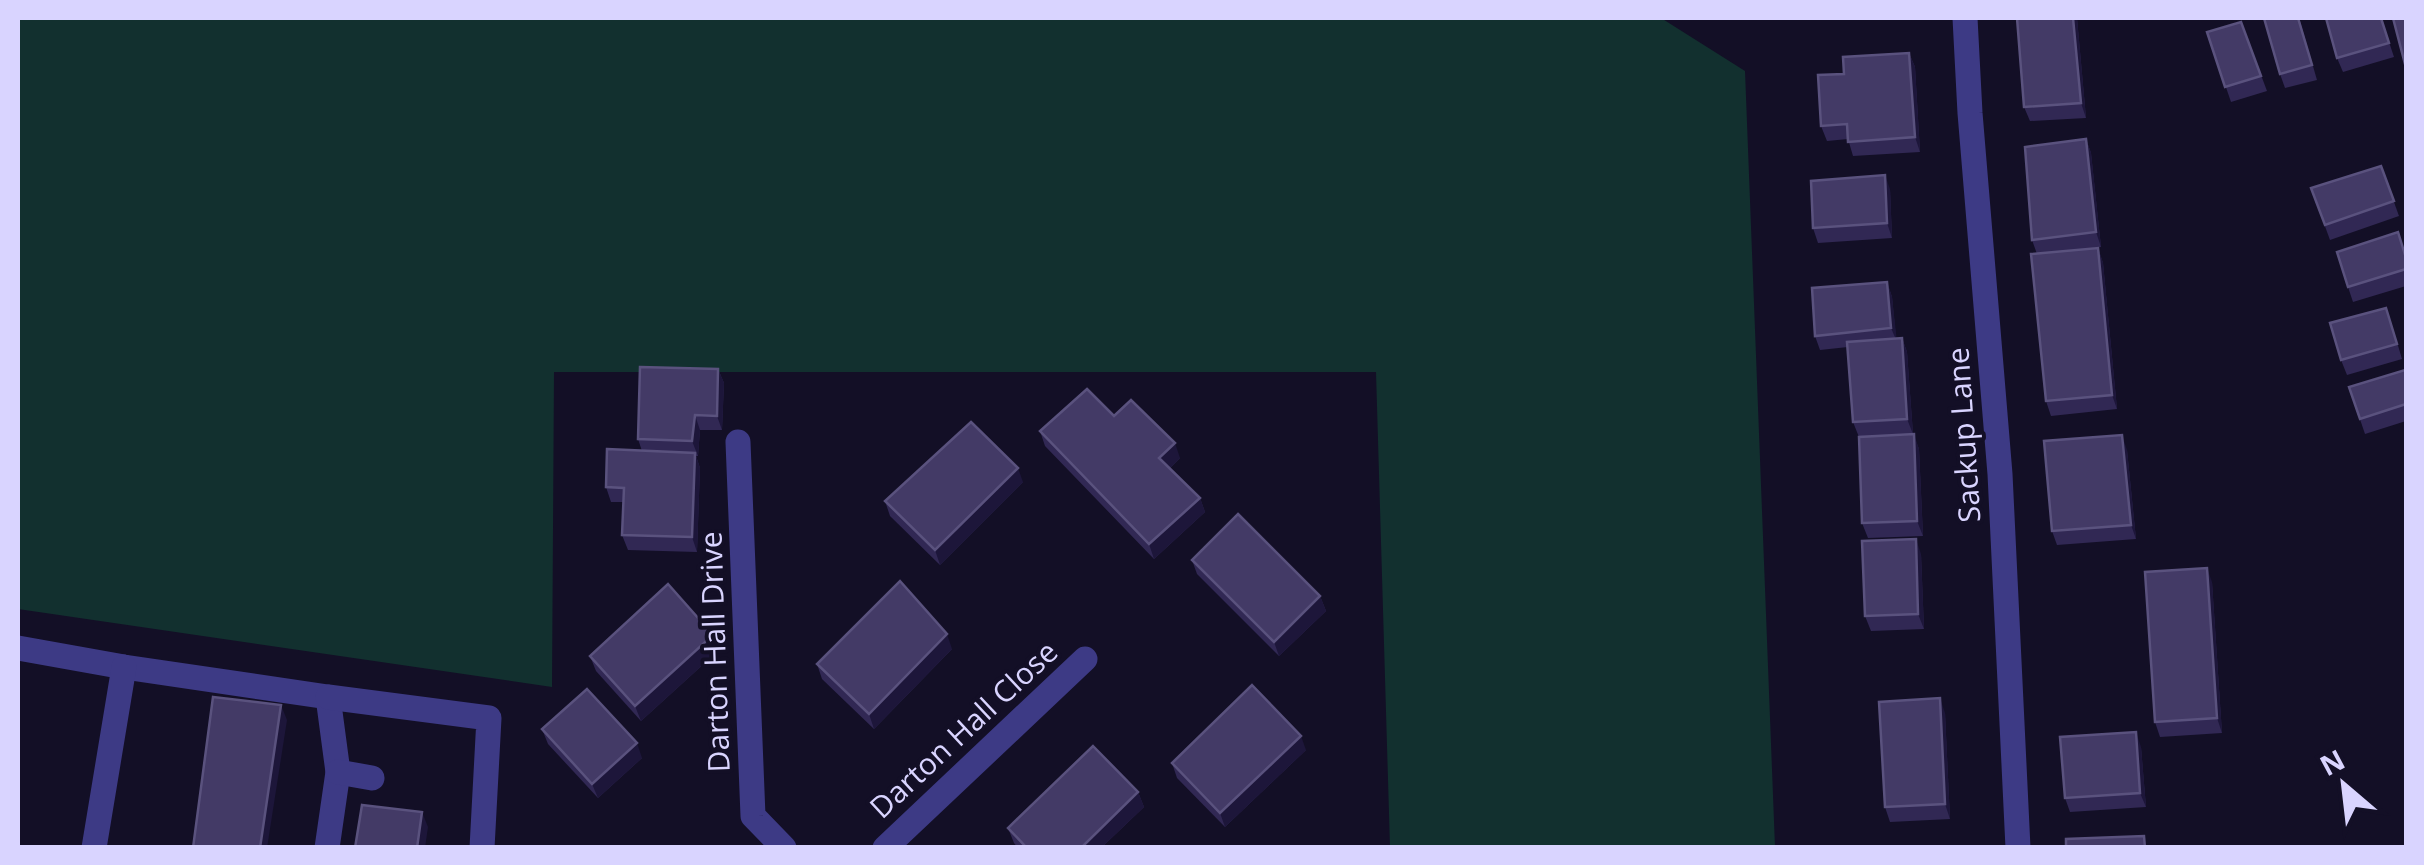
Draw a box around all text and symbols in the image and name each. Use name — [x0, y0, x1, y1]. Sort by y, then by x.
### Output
street label: Sackup Lane — [1936, 346, 1990, 524]
street label: Darton Hall Drive — [689, 531, 739, 773]
street label: Darton Hall Close — [860, 631, 1066, 827]
north arrow — [2294, 735, 2394, 835]
text: N — [2313, 740, 2351, 784]

